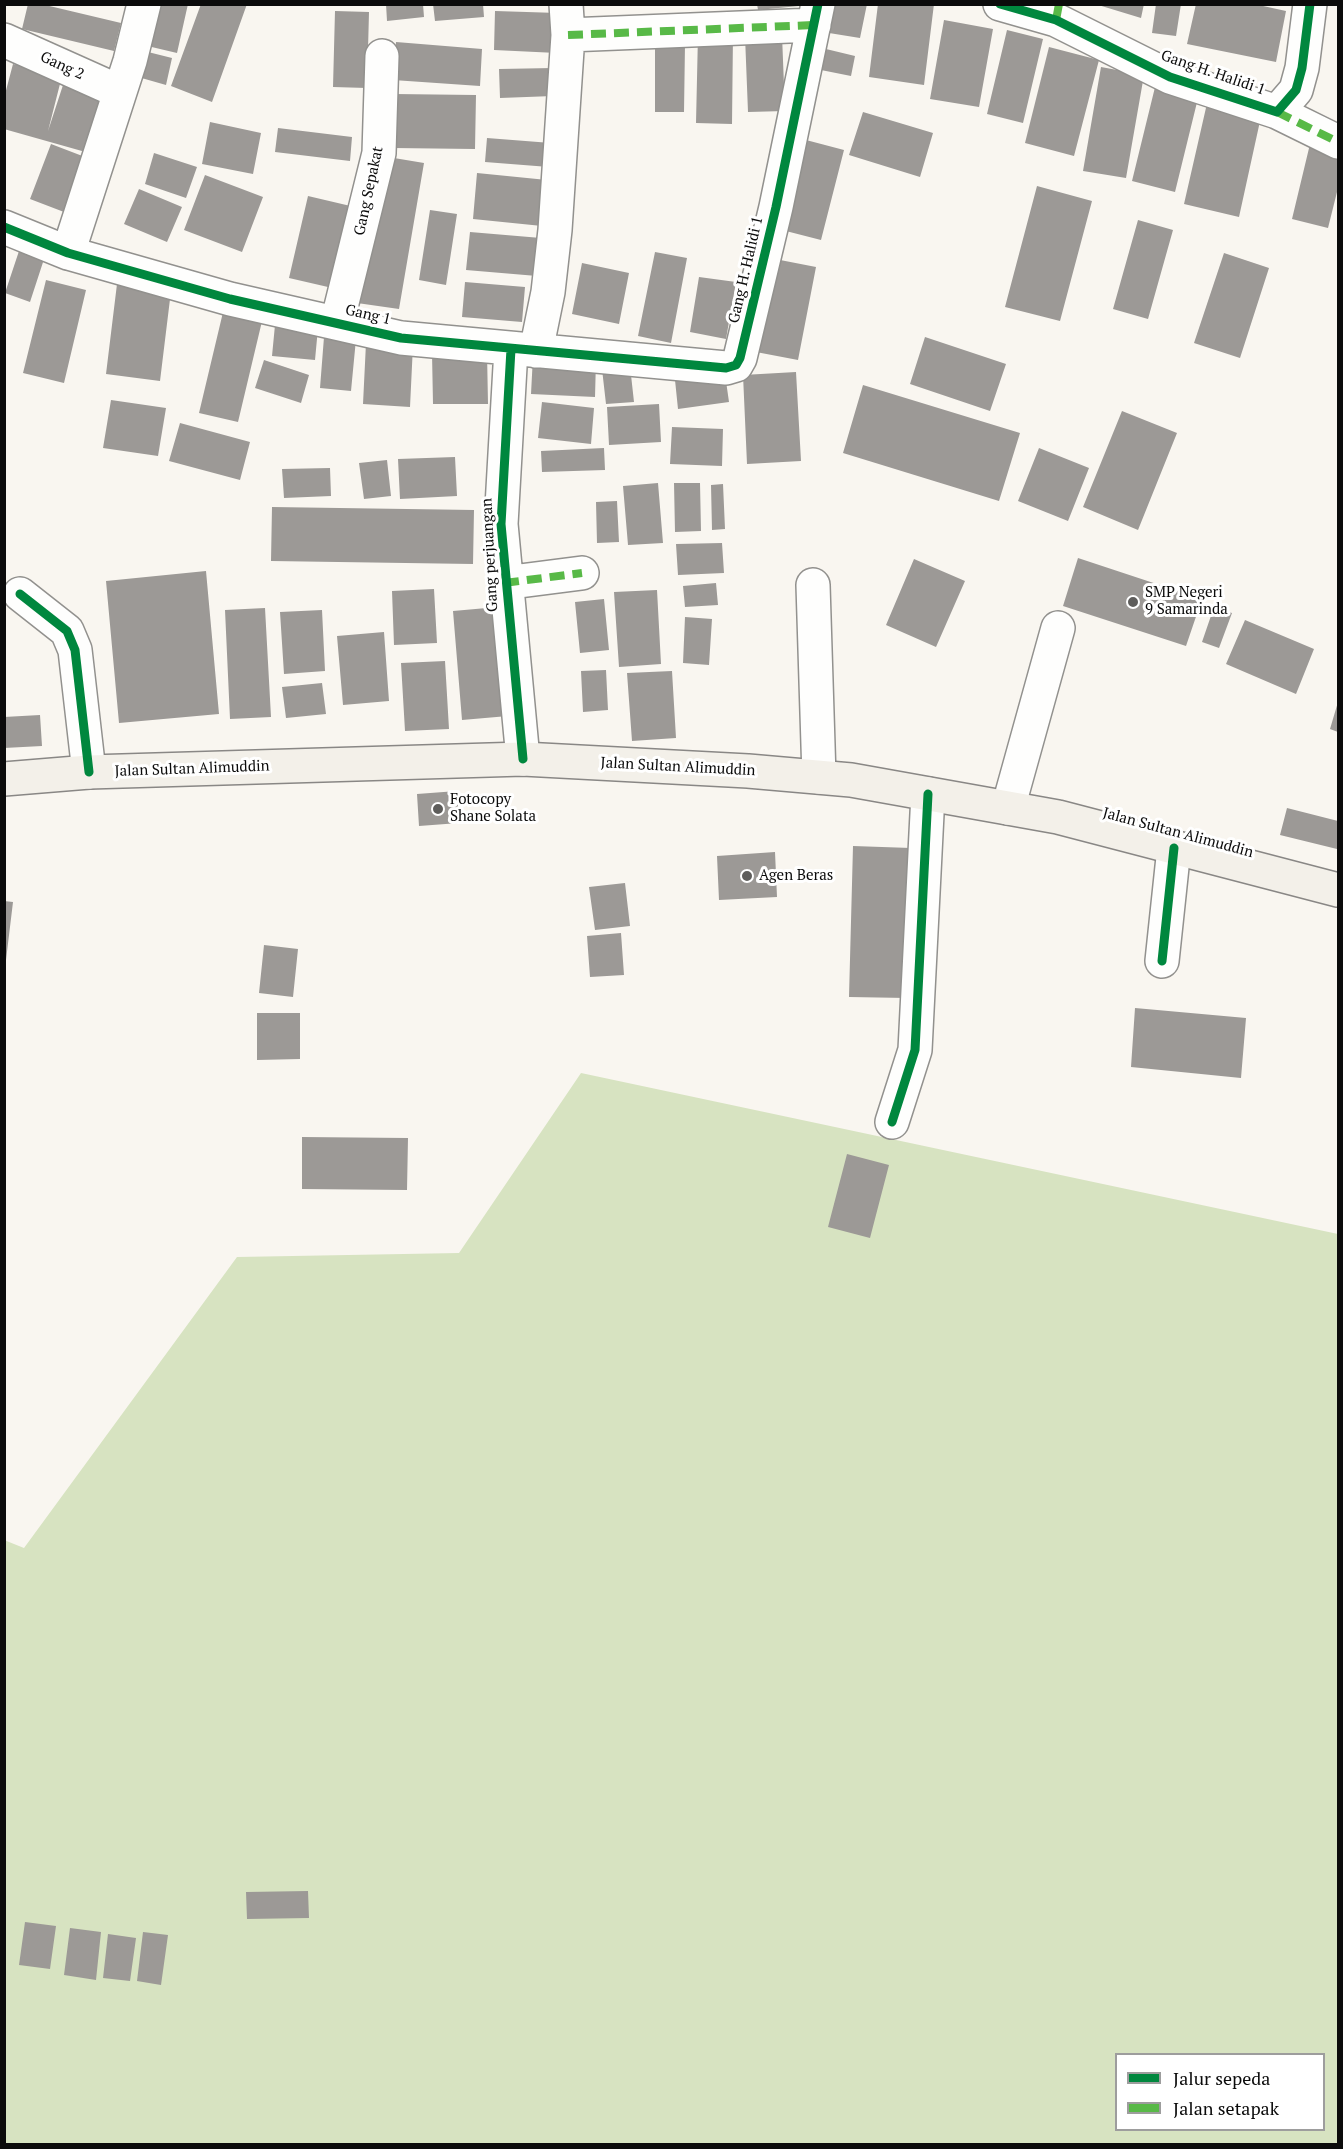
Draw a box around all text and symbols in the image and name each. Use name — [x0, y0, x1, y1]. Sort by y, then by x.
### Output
street label: Gang H. Halidi 1 — [1158, 47, 1268, 99]
street label: Gang 2 — [37, 48, 87, 84]
street label: Gang Sepakat — [351, 145, 387, 237]
street label: Gang H. Halidi 1 — [725, 215, 767, 325]
street label: Gang 1 — [343, 301, 393, 329]
street label: Gang perjuangan — [478, 498, 502, 612]
place label: SMP Negeri 9 Samarinda — [1145, 584, 1228, 619]
marker: SMP Negeri 9 Samarinda — [1126, 595, 1140, 609]
street label: Jalan Sultan Alimuddin — [600, 754, 756, 780]
street label: Jalan Sultan Alimuddin — [114, 757, 270, 781]
place label: Fotocopy Shane Solata — [450, 791, 536, 826]
marker: Fotocopy Shane Solata — [431, 802, 445, 816]
street label: Jalan Sultan Alimuddin — [1101, 804, 1255, 862]
place label: Agen Beras — [759, 867, 833, 885]
marker: Agen Beras — [740, 869, 754, 883]
legend — [1115, 2053, 1325, 2131]
text: Jalur sepeda — [1173, 2066, 1270, 2090]
text: Jalan setapak — [1173, 2096, 1279, 2120]

